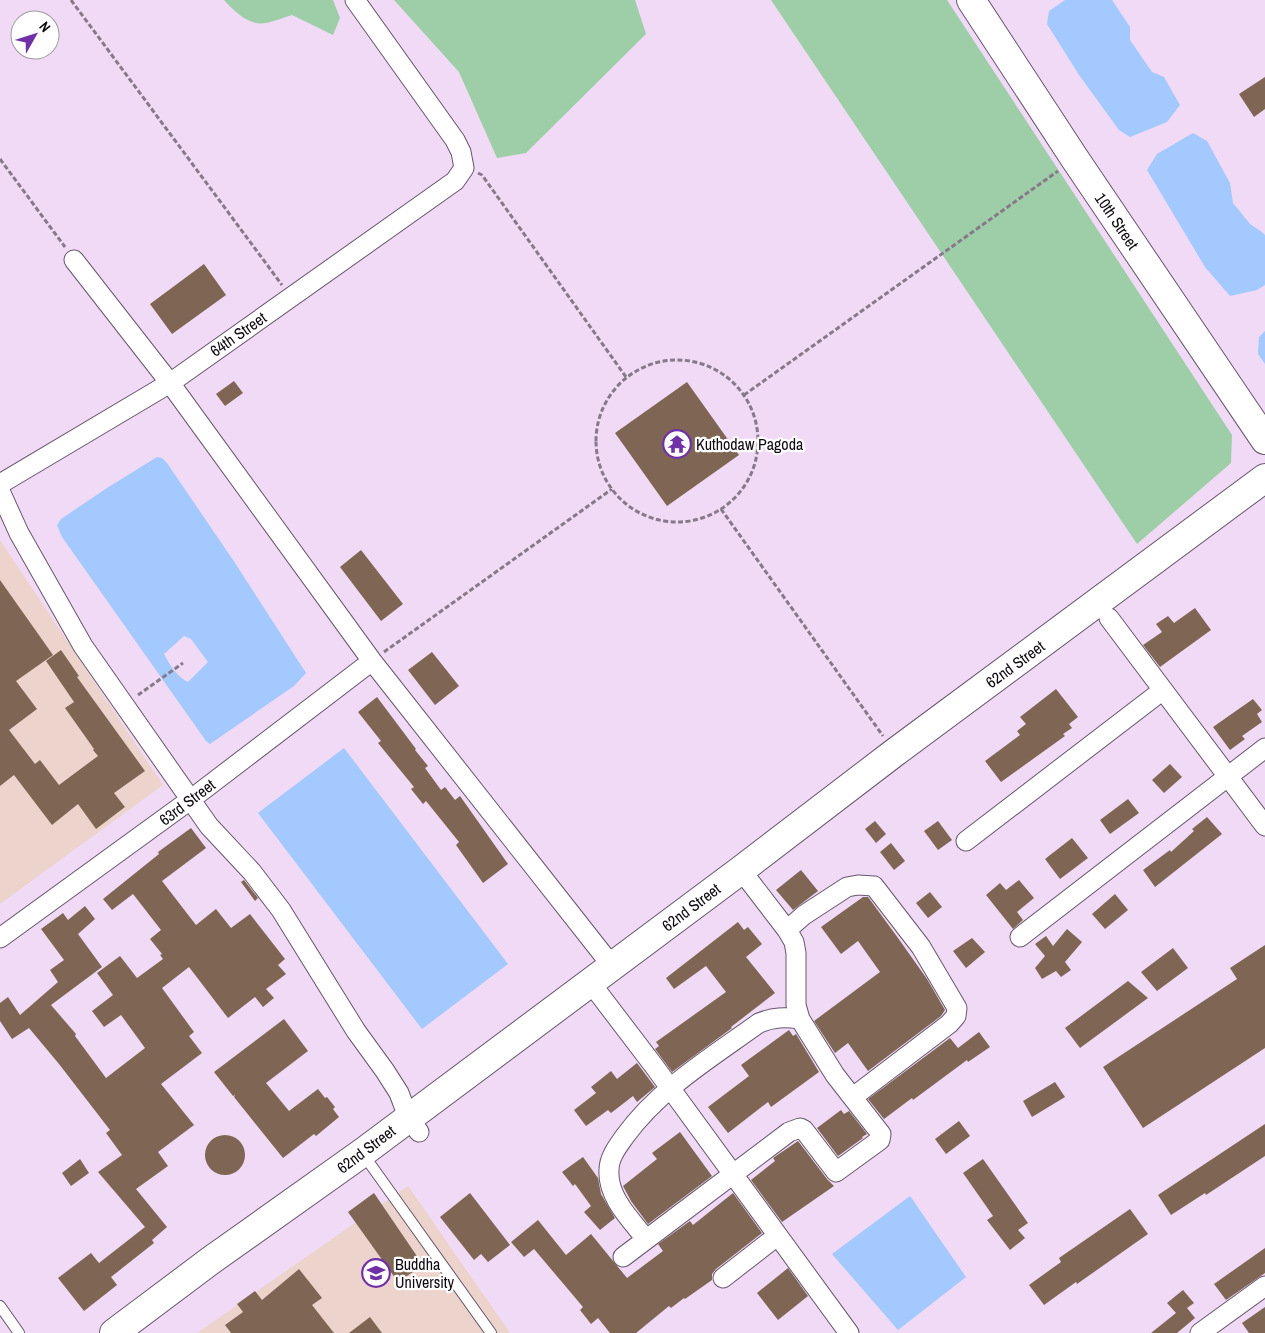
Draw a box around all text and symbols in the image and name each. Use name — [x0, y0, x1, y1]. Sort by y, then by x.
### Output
north arrow — [10, 10, 60, 60]
text: N — [35, 18, 55, 36]
street label: 10th Street — [1090, 188, 1144, 254]
street label: 64th Street — [205, 306, 271, 361]
temple icon: Kuthodaw Pagoda — [662, 429, 692, 459]
place label: Kuthodaw Pagoda — [696, 433, 804, 455]
street label: 62nd Street — [981, 635, 1049, 693]
street label: 63rd Street — [154, 773, 220, 830]
street label: 62nd Street — [657, 878, 725, 936]
street label: 62nd Street — [332, 1120, 400, 1178]
place label: Buddha University — [395, 1253, 454, 1293]
school or university icon: Buddha University — [361, 1258, 391, 1288]

